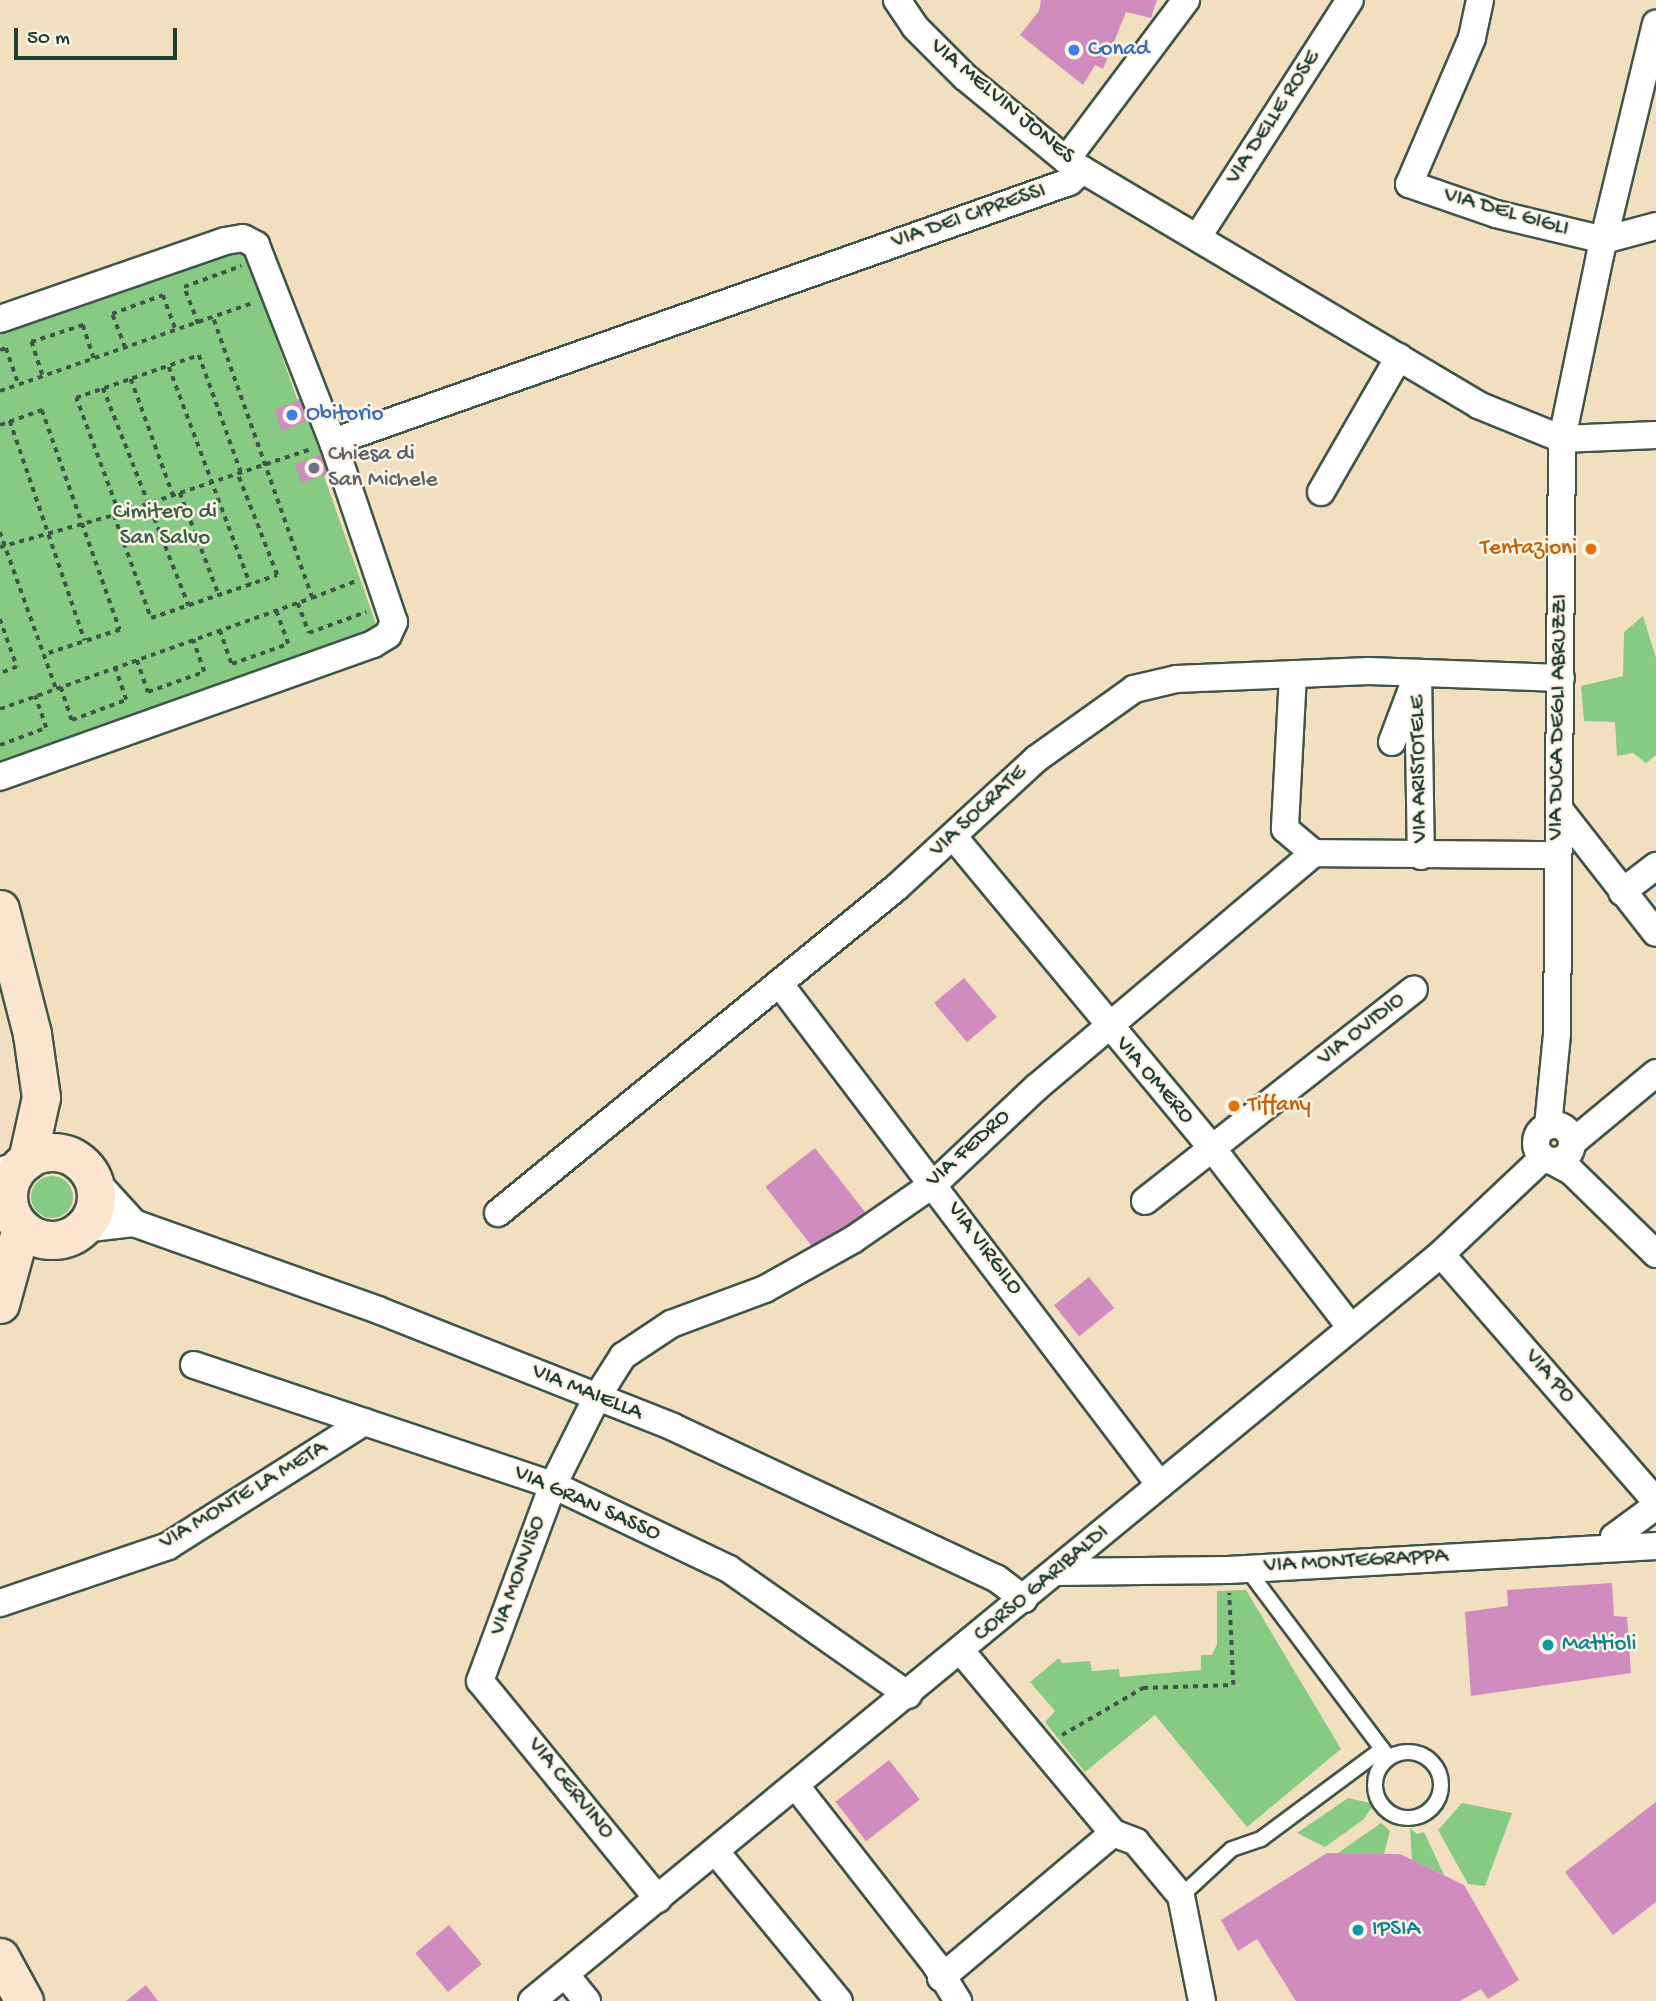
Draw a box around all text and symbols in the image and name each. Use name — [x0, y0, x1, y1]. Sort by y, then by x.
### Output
scale bar — [18, 14, 180, 58]
text: 50 m — [27, 27, 70, 52]
street label: VIA MELVIN JONES — [924, 33, 1080, 171]
place label: Conad — [1088, 36, 1150, 64]
marker: Conad — [1066, 42, 1082, 58]
street label: VIA DELLE ROSE — [1220, 46, 1328, 190]
street label: VIA DEI CIPRESSI — [888, 178, 1050, 256]
street label: VIA DEL GIGLI — [1440, 182, 1572, 244]
place label: Obitorio — [306, 401, 383, 429]
marker: Obitorio — [284, 407, 300, 423]
place label: Chiesa di San Michele — [328, 441, 438, 495]
marker: Chiesa di San Michele — [306, 460, 322, 476]
park label: Cimitero di San Salvo — [113, 499, 217, 553]
place label: Tentazioni — [1480, 535, 1577, 563]
marker: Tentazioni — [1583, 541, 1599, 557]
street label: VIA DUCA DEGLI ABRUZZI — [1543, 594, 1575, 840]
street label: VIA ARISTOTELE — [1405, 695, 1435, 843]
street label: VIA SOCRATE — [925, 760, 1033, 864]
street label: VIA OVIDIO — [1313, 987, 1411, 1073]
street label: VIA OMERO — [1108, 1031, 1200, 1131]
place label: Tiffany — [1248, 1092, 1311, 1120]
marker: Tiffany — [1226, 1098, 1242, 1114]
street label: VIA FEDRO — [921, 1104, 1017, 1194]
street label: VIA VIRGILO — [940, 1197, 1028, 1301]
street label: VIA PO — [1518, 1344, 1580, 1410]
street label: VIA MAIELLA — [528, 1358, 646, 1428]
street label: VIA MONTE LA META — [155, 1435, 333, 1557]
street label: VIA GRAN SASSO — [510, 1459, 664, 1549]
street label: VIA MONVISO — [485, 1513, 553, 1639]
street label: CORSO GARIBALDI — [969, 1519, 1115, 1649]
street label: VIA MONTEGRAPPA — [1263, 1543, 1449, 1581]
place label: Mattioli — [1562, 1631, 1636, 1659]
marker: Mattioli — [1540, 1637, 1556, 1653]
street label: VIA CERVINO — [520, 1732, 620, 1846]
place label: IPSIA — [1372, 1916, 1420, 1944]
marker: IPSIA — [1350, 1922, 1366, 1938]

